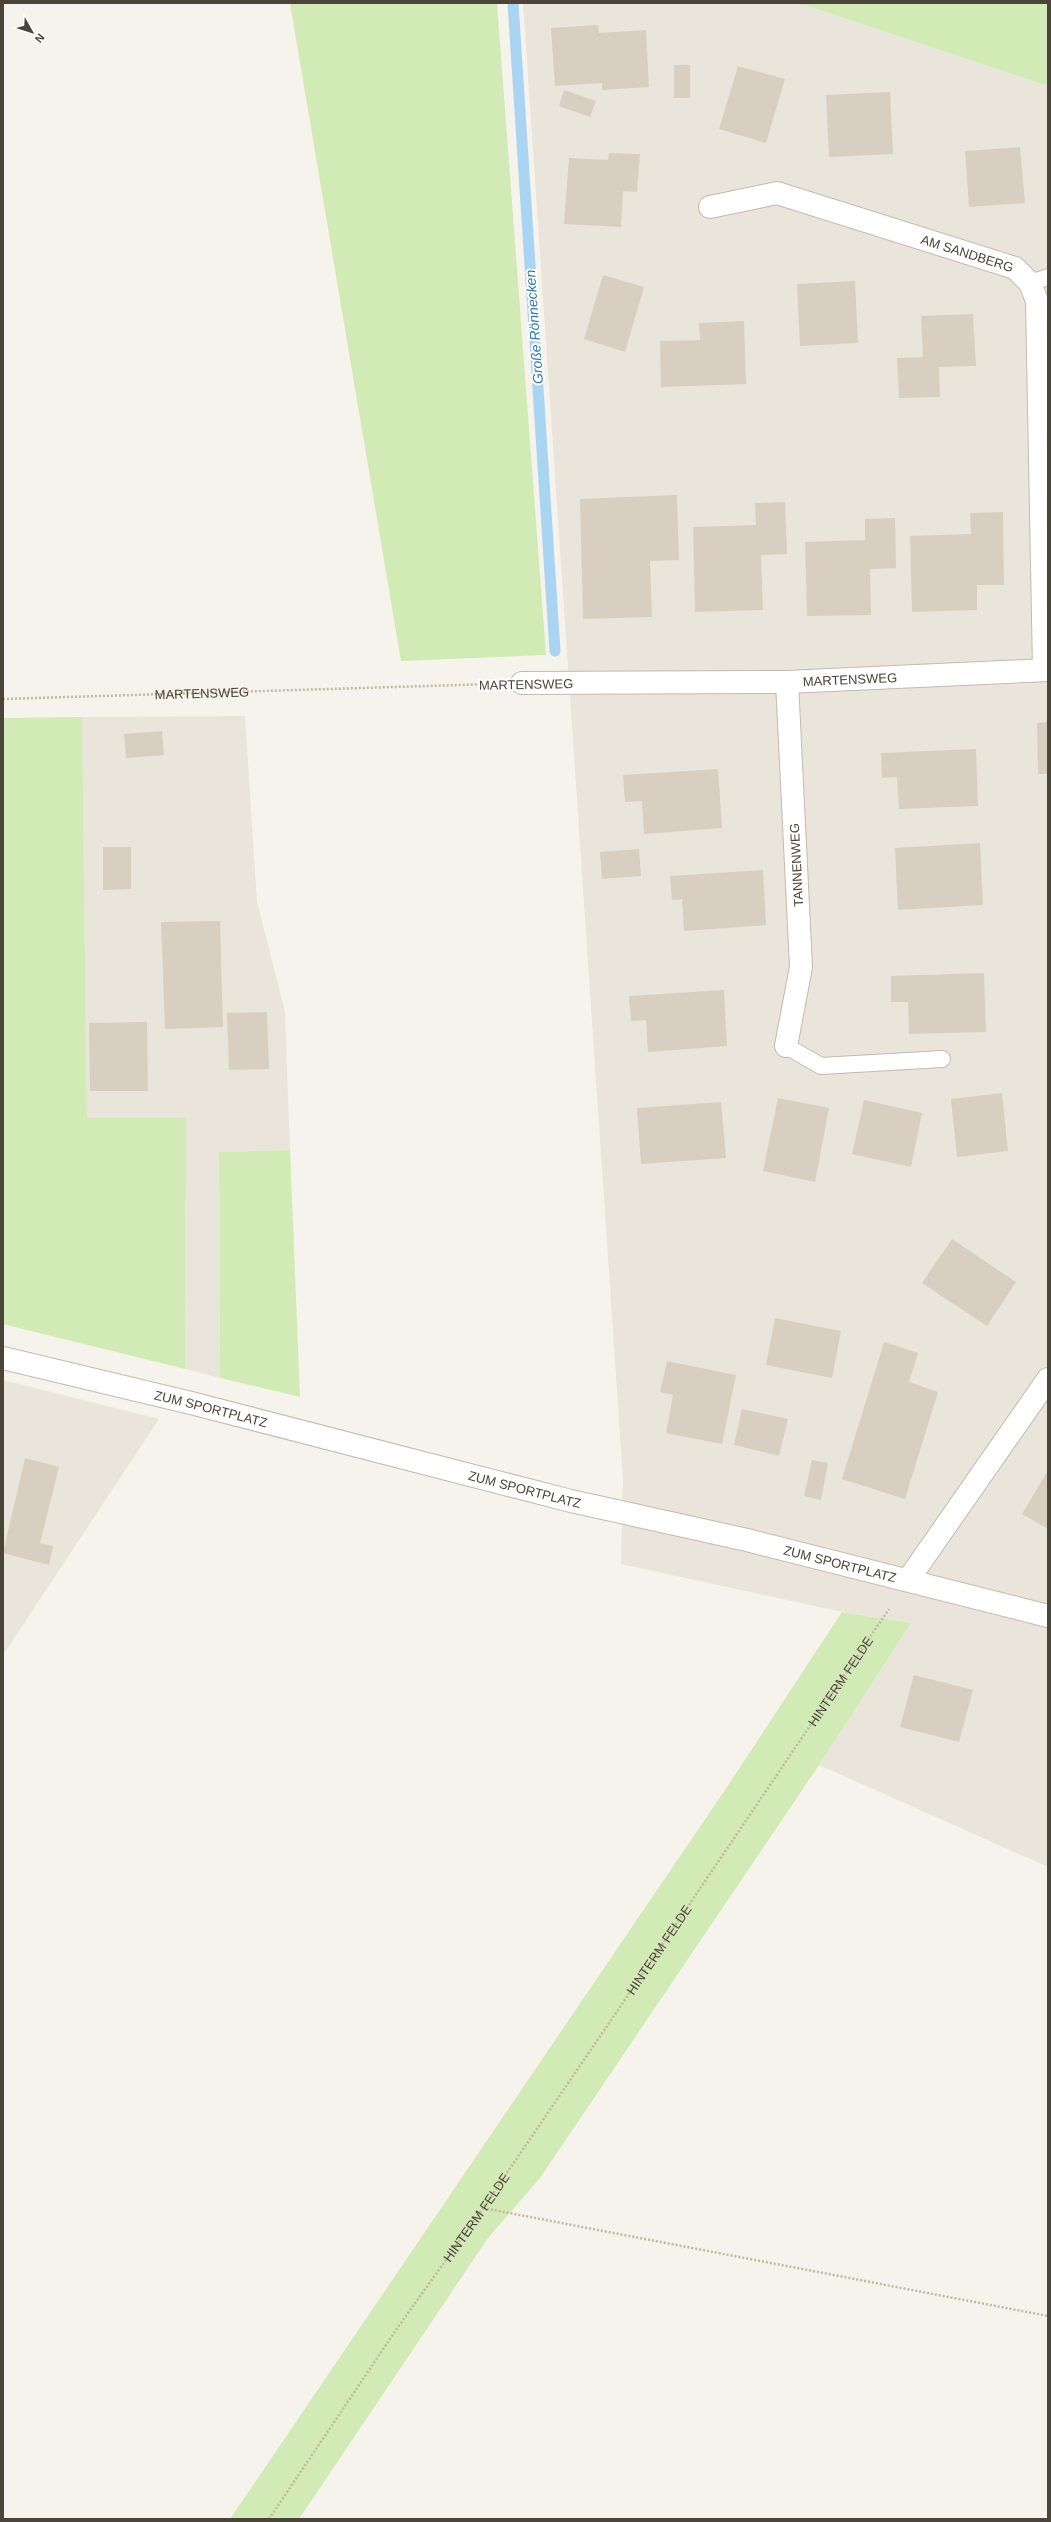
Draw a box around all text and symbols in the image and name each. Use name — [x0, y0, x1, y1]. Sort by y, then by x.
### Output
north arrow — [12, 12, 52, 52]
text: N — [33, 31, 47, 45]
street label: AM SANDBERG — [919, 232, 1015, 275]
water label: Große Rönnecken — [522, 269, 546, 385]
street label: MARTENSWEG — [802, 670, 897, 689]
street label: MARTENSWEG — [479, 676, 573, 693]
street label: MARTENSWEG — [154, 684, 249, 702]
street label: TANNENWEG — [787, 823, 806, 907]
street label: ZUM SPORTPLATZ — [153, 1388, 269, 1430]
street label: ZUM SPORTPLATZ — [467, 1468, 583, 1511]
street label: ZUM SPORTPLATZ — [782, 1543, 898, 1585]
street label: HINTERM FELDE — [805, 1634, 876, 1729]
street label: HINTERM FELDE — [624, 1902, 695, 1998]
street label: HINTERM FELDE — [440, 2170, 513, 2265]

